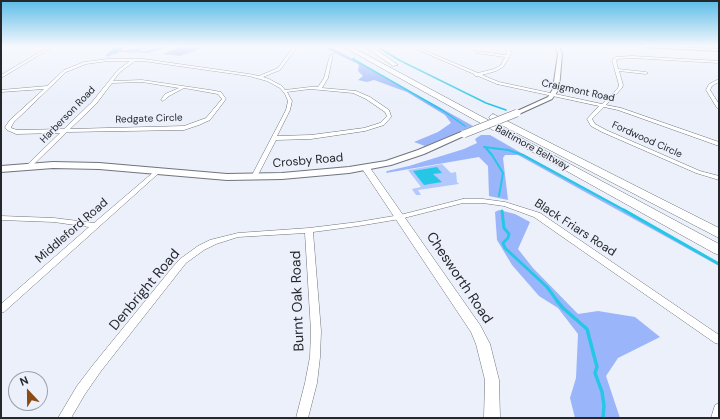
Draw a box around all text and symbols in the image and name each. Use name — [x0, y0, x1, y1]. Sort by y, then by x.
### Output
street label: Craigmont Road — [540, 77, 616, 105]
street label: Harberson Road — [38, 84, 98, 146]
street label: Redgate Circle — [115, 112, 183, 126]
street label: Fordwood Circle — [610, 119, 684, 161]
street label: Baltimore Beltway — [493, 123, 571, 173]
street label: Crosby Road — [272, 151, 344, 171]
street label: Middleford Road — [33, 196, 111, 266]
street label: Black Friars Road — [531, 196, 619, 260]
street label: Chesworth Road — [422, 229, 496, 327]
street label: Denbright Road — [106, 246, 184, 334]
street label: Burnt Oak Road — [288, 250, 308, 352]
north arrow — [8, 371, 48, 411]
text: N — [18, 373, 30, 389]

